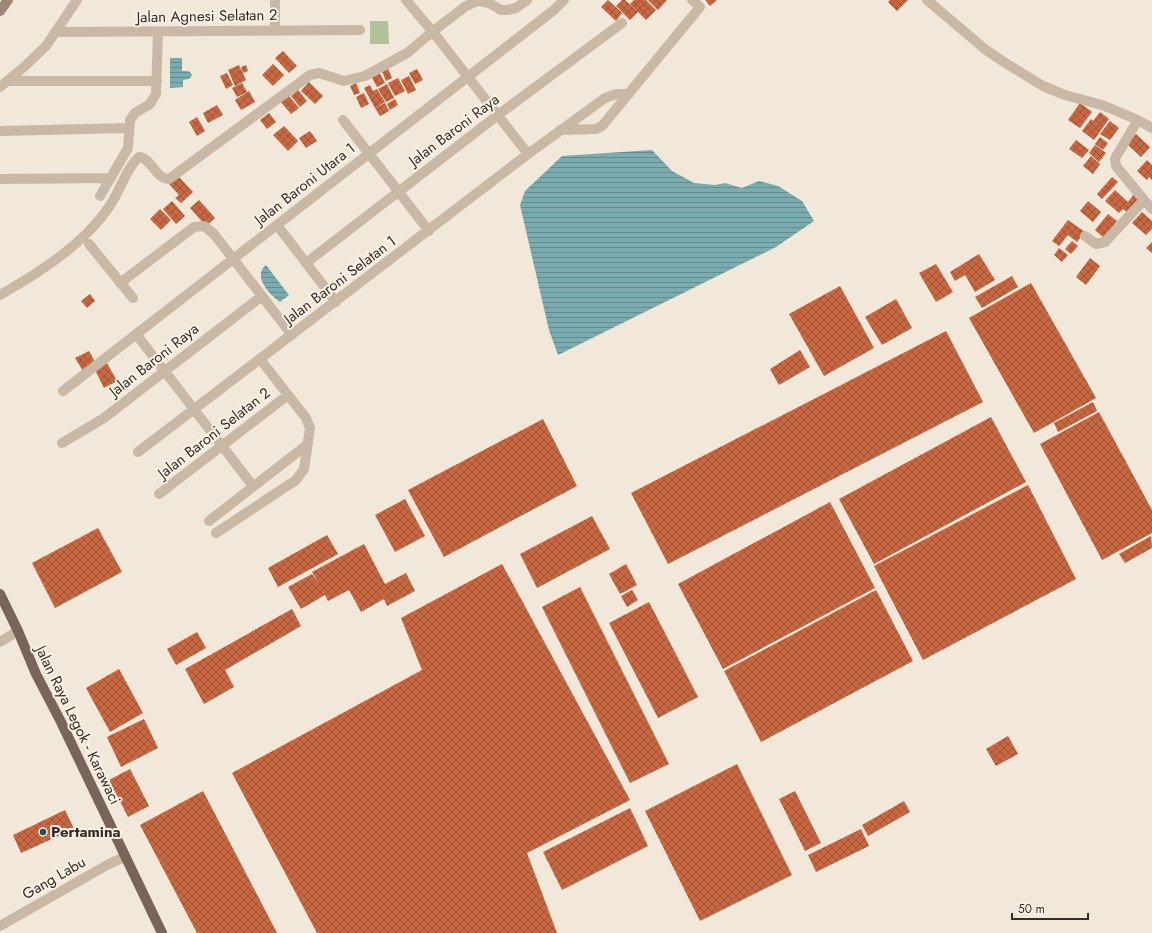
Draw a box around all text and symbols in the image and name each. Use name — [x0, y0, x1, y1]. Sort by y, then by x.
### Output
street label: Jalan Agnesi Selatan 2 — [134, 4, 278, 28]
street label: Jalan Baroni Raya — [403, 89, 504, 173]
street label: Jalan Baroni Utara 1 — [248, 138, 360, 232]
street label: Jalan Baroni Selatan 1 — [278, 230, 401, 331]
street label: Jalan Baroni Raya — [103, 318, 203, 403]
street label: Jalan Baroni Selatan 2 — [152, 382, 275, 485]
street label: Jalan Raya Legok - Karawaci — [29, 640, 126, 808]
place label: Pertamina — [51, 821, 121, 843]
marker: Pertamina — [38, 827, 48, 837]
street label: Gang Labu — [18, 851, 90, 905]
scale bar — [1012, 895, 1088, 921]
text: 50 m — [1018, 900, 1045, 918]

